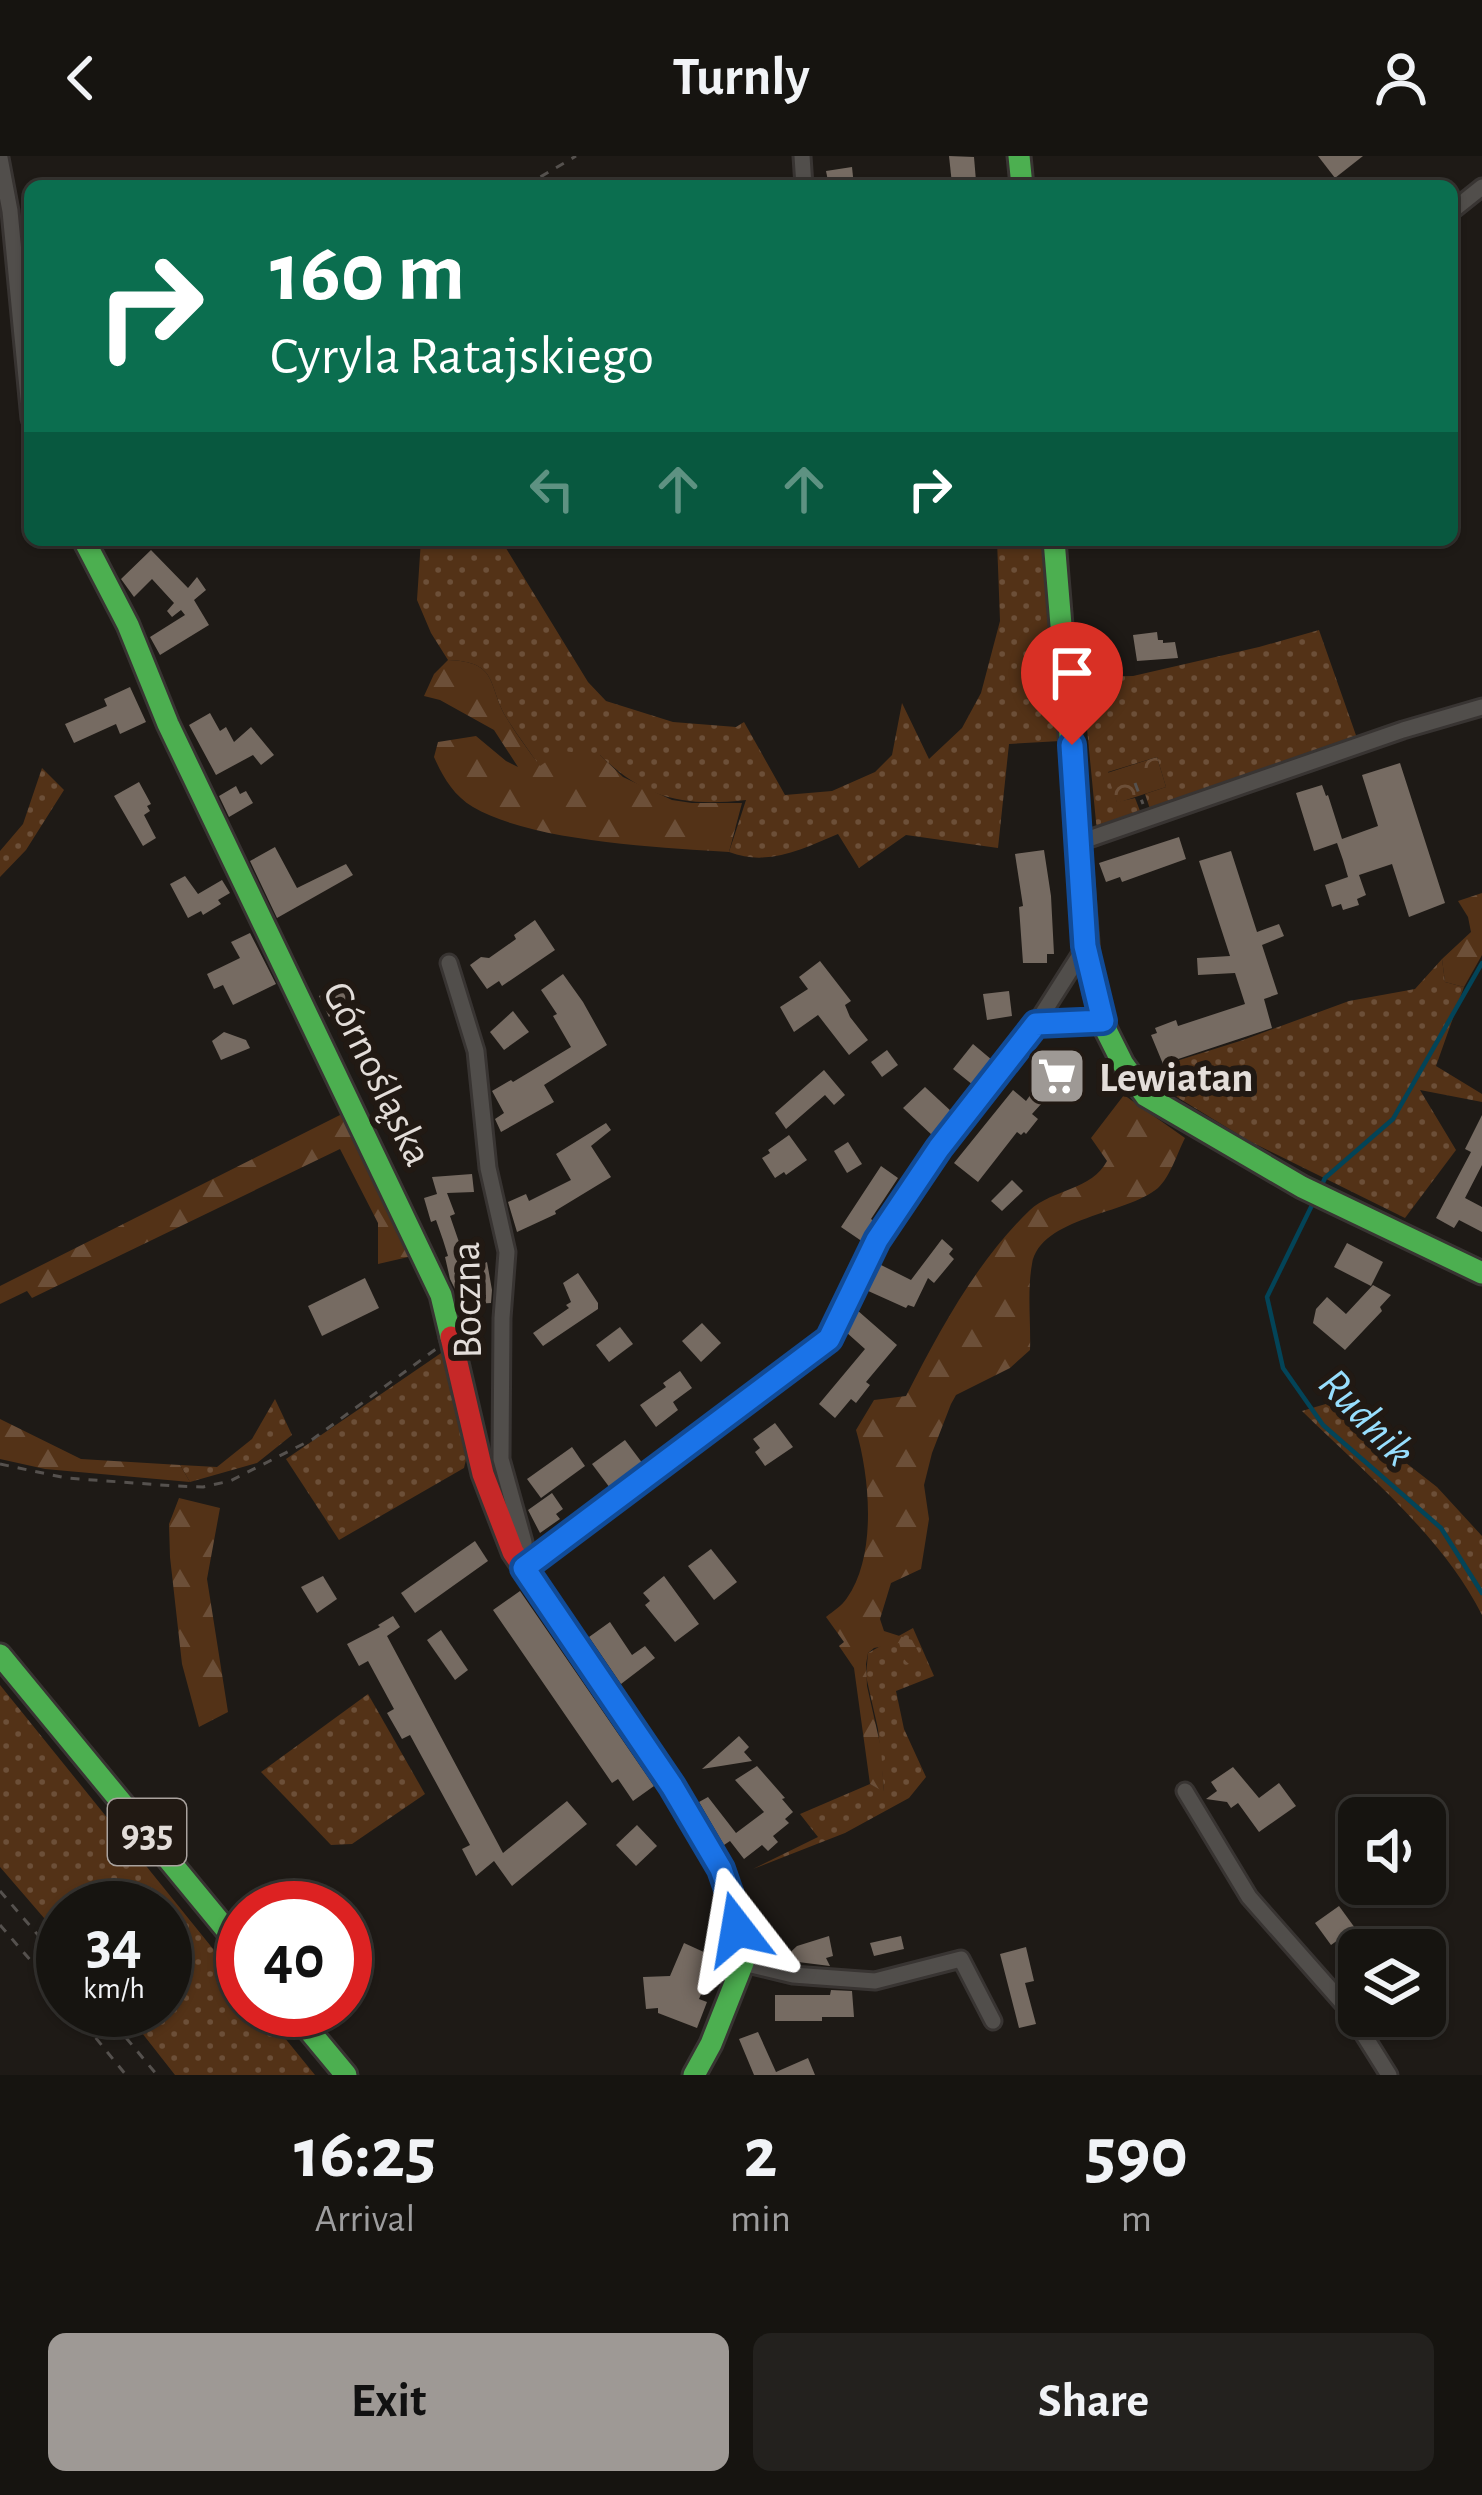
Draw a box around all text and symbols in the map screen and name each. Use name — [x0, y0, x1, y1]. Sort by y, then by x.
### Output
icon: back — [48, 45, 114, 111]
icon: person — [1368, 45, 1434, 111]
text: Turnly — [672, 51, 810, 105]
icon: right — [72, 228, 228, 384]
text: 160 m — [270, 232, 465, 316]
text: Cyryla Ratajskiego — [270, 330, 654, 384]
icon: left — [519, 456, 585, 522]
icon: ahead — [645, 456, 711, 522]
icon: ahead — [771, 456, 837, 522]
icon: right — [897, 456, 963, 522]
pin — [1021, 622, 1123, 745]
icon: arrive — [1039, 640, 1105, 706]
street label: Górnośląska — [314, 975, 440, 1173]
supermarket icon: Lewiatan — [1026, 1045, 1088, 1107]
place label: Lewiatan — [1099, 1057, 1254, 1099]
street label: Boczna — [445, 1241, 489, 1359]
water label: Rudnik — [1310, 1361, 1423, 1475]
map controls — [1338, 1797, 1446, 2037]
button: sound — [1338, 1797, 1446, 1905]
road number: 935 — [108, 1799, 186, 1865]
position arrow — [674, 1866, 800, 1992]
speed limit sign: 40 — [216, 1881, 372, 2037]
text: 34 — [86, 1914, 142, 1974]
button: layers — [1338, 1929, 1446, 2037]
text: km/h — [83, 1974, 145, 2004]
text: 16:25 — [294, 2118, 436, 2190]
text: 2 — [743, 2118, 777, 2190]
text: 590 — [1085, 2118, 1188, 2190]
text: Arrival — [315, 2200, 415, 2239]
text: min — [730, 2200, 791, 2239]
text: m — [1121, 2200, 1152, 2239]
button: Exit — [48, 2333, 729, 2471]
button: Share — [753, 2333, 1434, 2471]

